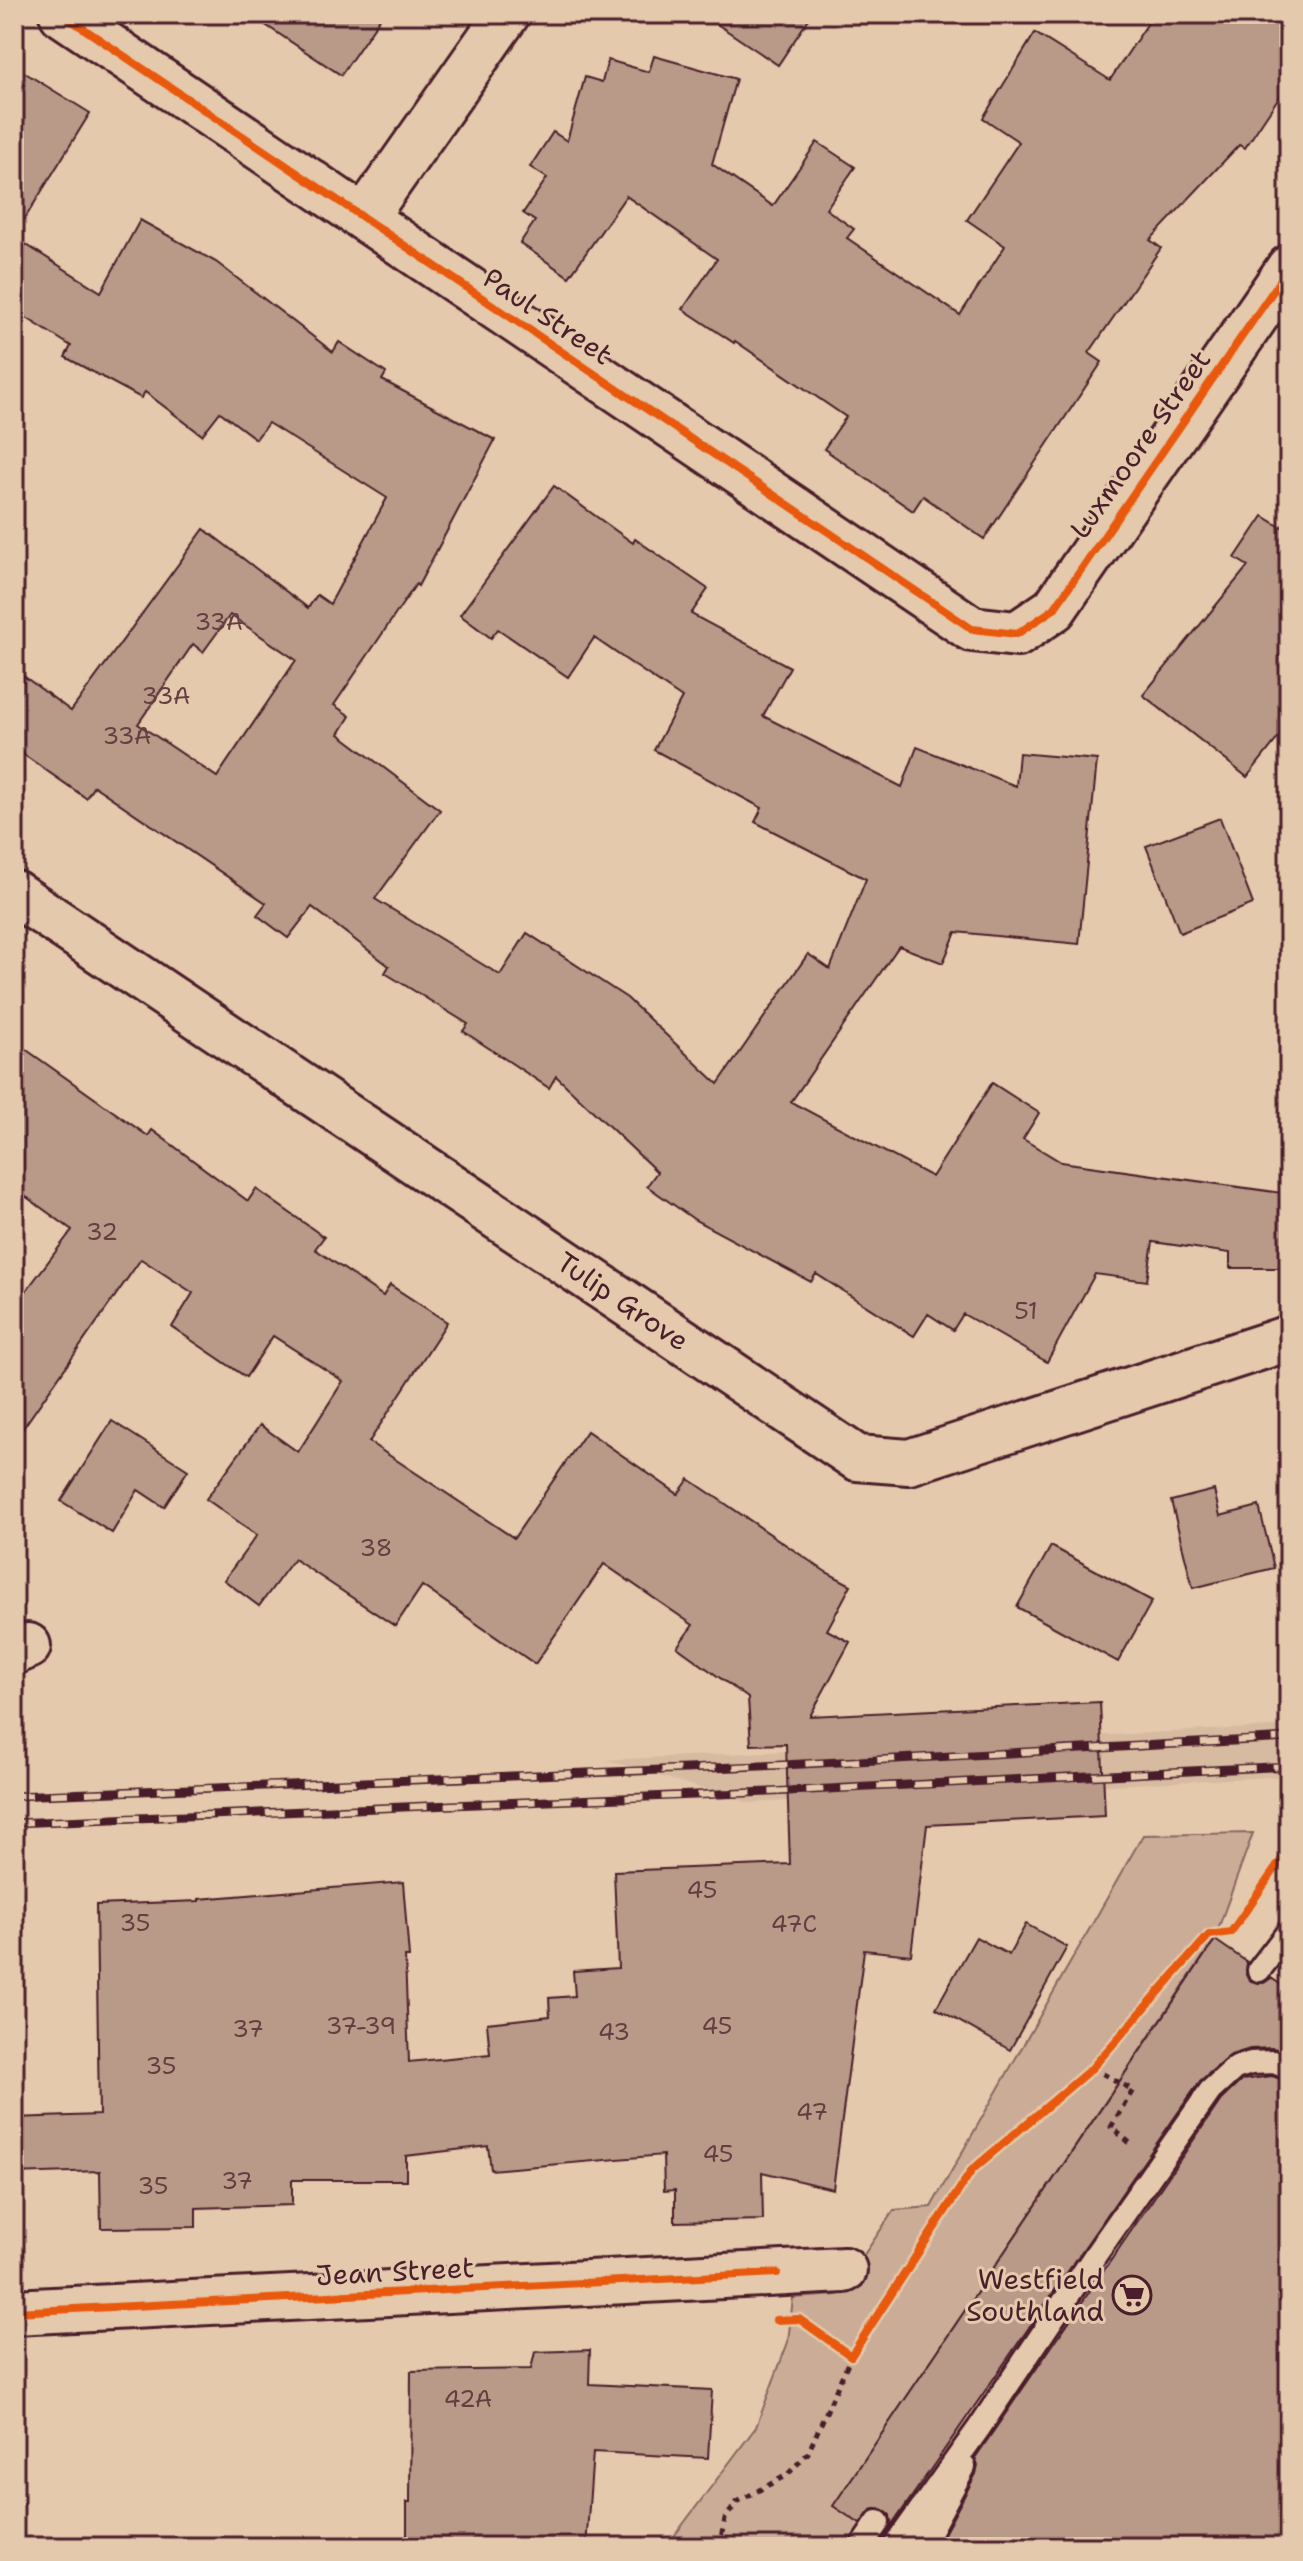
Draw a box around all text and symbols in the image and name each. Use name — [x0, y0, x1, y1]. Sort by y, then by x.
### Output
street label: Paul Street — [476, 259, 620, 373]
street label: Luxmoore Street — [1061, 342, 1219, 546]
house number: 33A — [194, 606, 244, 638]
house number: 33A — [141, 680, 191, 712]
house number: 33A — [102, 720, 152, 752]
house number: 32 — [86, 1216, 118, 1248]
street label: Tulip Grove — [549, 1243, 697, 1359]
house number: 51 — [1014, 1295, 1038, 1327]
house number: 38 — [360, 1532, 392, 1564]
house number: 45 — [687, 1874, 717, 1906]
house number: 35 — [120, 1907, 150, 1939]
house number: 47C — [771, 1908, 817, 1940]
house number: 37-39 — [326, 2010, 396, 2042]
house number: 45 — [702, 2010, 732, 2042]
house number: 37 — [232, 2013, 264, 2045]
house number: 43 — [598, 2016, 630, 2048]
house number: 35 — [146, 2050, 176, 2082]
house number: 47 — [796, 2096, 828, 2128]
house number: 45 — [703, 2138, 733, 2170]
house number: 37 — [221, 2165, 253, 2197]
house number: 35 — [138, 2170, 168, 2202]
street label: Jean Street — [315, 2248, 475, 2294]
place label: Westfield Southland — [966, 2260, 1104, 2330]
supermarket icon: Westfield Southland — [1111, 2274, 1153, 2316]
house number: 42A — [444, 2383, 492, 2415]

